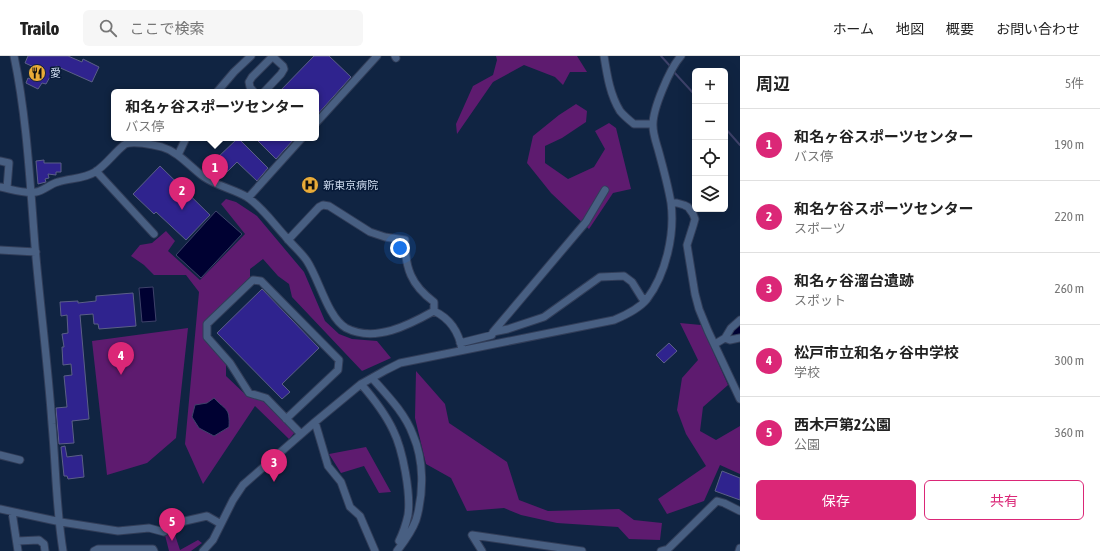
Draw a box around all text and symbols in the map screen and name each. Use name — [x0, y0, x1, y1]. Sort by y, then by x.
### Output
search box — [83, 10, 363, 46]
text: Trailo — [20, 17, 59, 39]
icon: search — [97, 17, 119, 39]
text: ここで検索 — [129, 20, 204, 37]
text: ホーム — [832, 21, 874, 37]
text: 地図 — [896, 21, 924, 37]
text: 概要 — [946, 21, 974, 37]
text: お問い合わせ — [996, 21, 1080, 37]
restaurant icon: 愛 — [27, 63, 47, 83]
place label: 愛 — [50, 67, 61, 79]
map controls — [692, 68, 728, 212]
button: + — [692, 68, 728, 104]
text: 周辺 — [756, 74, 790, 94]
text: 5件 — [1065, 76, 1084, 91]
popup — [111, 89, 319, 141]
text: 和名ヶ谷スポーツセンター — [125, 98, 305, 115]
button: − — [692, 104, 728, 140]
text: バス停 — [125, 119, 164, 134]
text: 和名ヶ谷スポーツセンター — [794, 128, 974, 145]
text: 1 — [766, 137, 772, 152]
text: 190 m — [1055, 137, 1084, 152]
button: locate — [692, 140, 728, 176]
text: バス停 — [794, 149, 833, 164]
pin: 1 — [202, 154, 228, 187]
hospital icon: 新東京病院 — [300, 175, 320, 195]
button: layers — [692, 176, 728, 212]
pin: 2 — [169, 177, 195, 210]
place label: 新東京病院 — [323, 179, 378, 191]
text: 和名ケ谷スポーツセンター — [794, 200, 974, 217]
text: 2 — [766, 209, 772, 224]
text: 220 m — [1055, 209, 1084, 224]
text: スポーツ — [794, 221, 846, 236]
your location — [390, 238, 410, 258]
text: 和名ヶ谷溜台遺跡 — [794, 272, 914, 289]
text: 3 — [766, 281, 772, 296]
text: 260 m — [1055, 281, 1084, 296]
text: スポット — [794, 293, 846, 308]
pin: 4 — [108, 342, 134, 375]
text: 松戸市立和名ヶ谷中学校 — [794, 344, 959, 361]
text: 4 — [766, 353, 772, 368]
text: 300 m — [1055, 353, 1084, 368]
text: 学校 — [794, 365, 820, 380]
text: 西木戸第2公園 — [794, 416, 891, 433]
text: 5 — [766, 425, 772, 440]
text: 360 m — [1055, 425, 1084, 440]
text: 公園 — [794, 437, 820, 452]
pin: 3 — [261, 449, 287, 482]
button: 保存 — [756, 480, 916, 520]
button: 共有 — [924, 480, 1084, 520]
pin: 5 — [159, 508, 185, 541]

